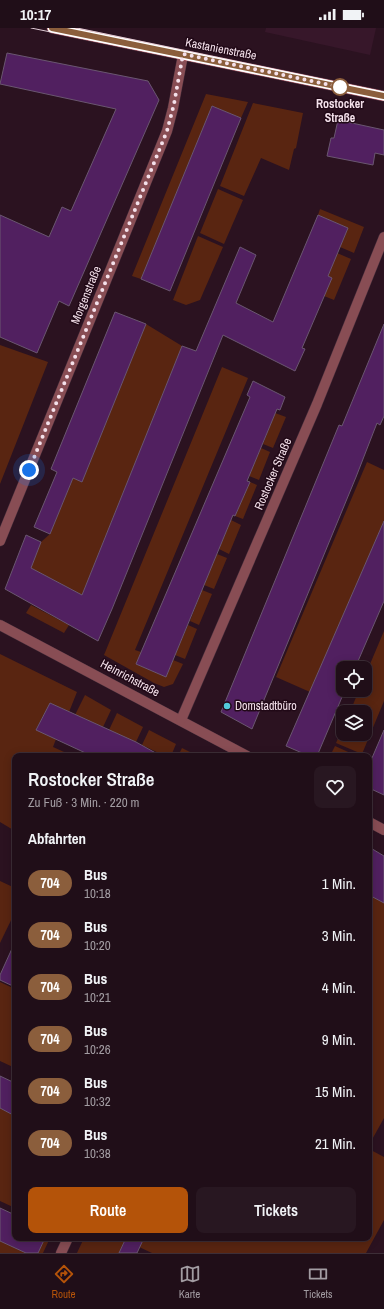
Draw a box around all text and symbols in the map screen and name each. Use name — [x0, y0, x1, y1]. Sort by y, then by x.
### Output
text: 10:17 — [20, 4, 51, 25]
street label: Kastanienstraße — [184, 34, 258, 64]
marker: Rostocker Straße — [331, 78, 349, 96]
place label: Rostocker Straße — [316, 96, 364, 126]
street label: Morgenstraße — [67, 264, 105, 326]
street label: Rostocker Straße — [251, 436, 295, 512]
your location — [19, 460, 39, 480]
street label: Heinrichstraße — [98, 656, 162, 700]
map controls — [336, 661, 372, 741]
button: locate — [336, 661, 372, 697]
place label: Domstadtbüro — [235, 698, 297, 714]
marker: Domstadtbüro — [222, 701, 232, 711]
button: layers — [336, 705, 372, 741]
text: Rostocker Straße — [28, 766, 154, 792]
button: heart — [314, 766, 356, 808]
text: Zu Fuß · 3 Min. · 220 m — [28, 794, 139, 811]
text: Abfahrten — [28, 828, 86, 849]
text: Bus — [84, 864, 107, 885]
text: 1 Min. — [322, 873, 356, 894]
text: 704 — [40, 874, 60, 892]
text: 10:18 — [84, 885, 111, 902]
text: Bus — [84, 916, 107, 937]
text: 3 Min. — [322, 925, 356, 946]
text: 704 — [40, 926, 60, 944]
text: 10:20 — [84, 937, 111, 954]
text: Bus — [84, 968, 107, 989]
text: 4 Min. — [322, 977, 356, 998]
text: 704 — [40, 978, 60, 996]
text: 10:21 — [84, 989, 111, 1006]
text: Bus — [84, 1020, 107, 1041]
text: 9 Min. — [322, 1029, 356, 1050]
text: 704 — [40, 1030, 60, 1048]
text: 10:26 — [84, 1041, 111, 1058]
text: Bus — [84, 1072, 107, 1093]
text: 15 Min. — [315, 1081, 356, 1102]
text: 704 — [40, 1082, 60, 1100]
text: 10:32 — [84, 1093, 111, 1110]
text: Bus — [84, 1124, 107, 1145]
text: 21 Min. — [315, 1133, 356, 1154]
text: 704 — [40, 1134, 60, 1152]
text: 10:38 — [84, 1145, 111, 1162]
button: Route — [28, 1187, 188, 1233]
button: Tickets — [196, 1187, 356, 1233]
tab: Route — [52, 1263, 76, 1301]
tab: Karte — [179, 1263, 201, 1301]
tab: Tickets — [304, 1263, 332, 1301]

